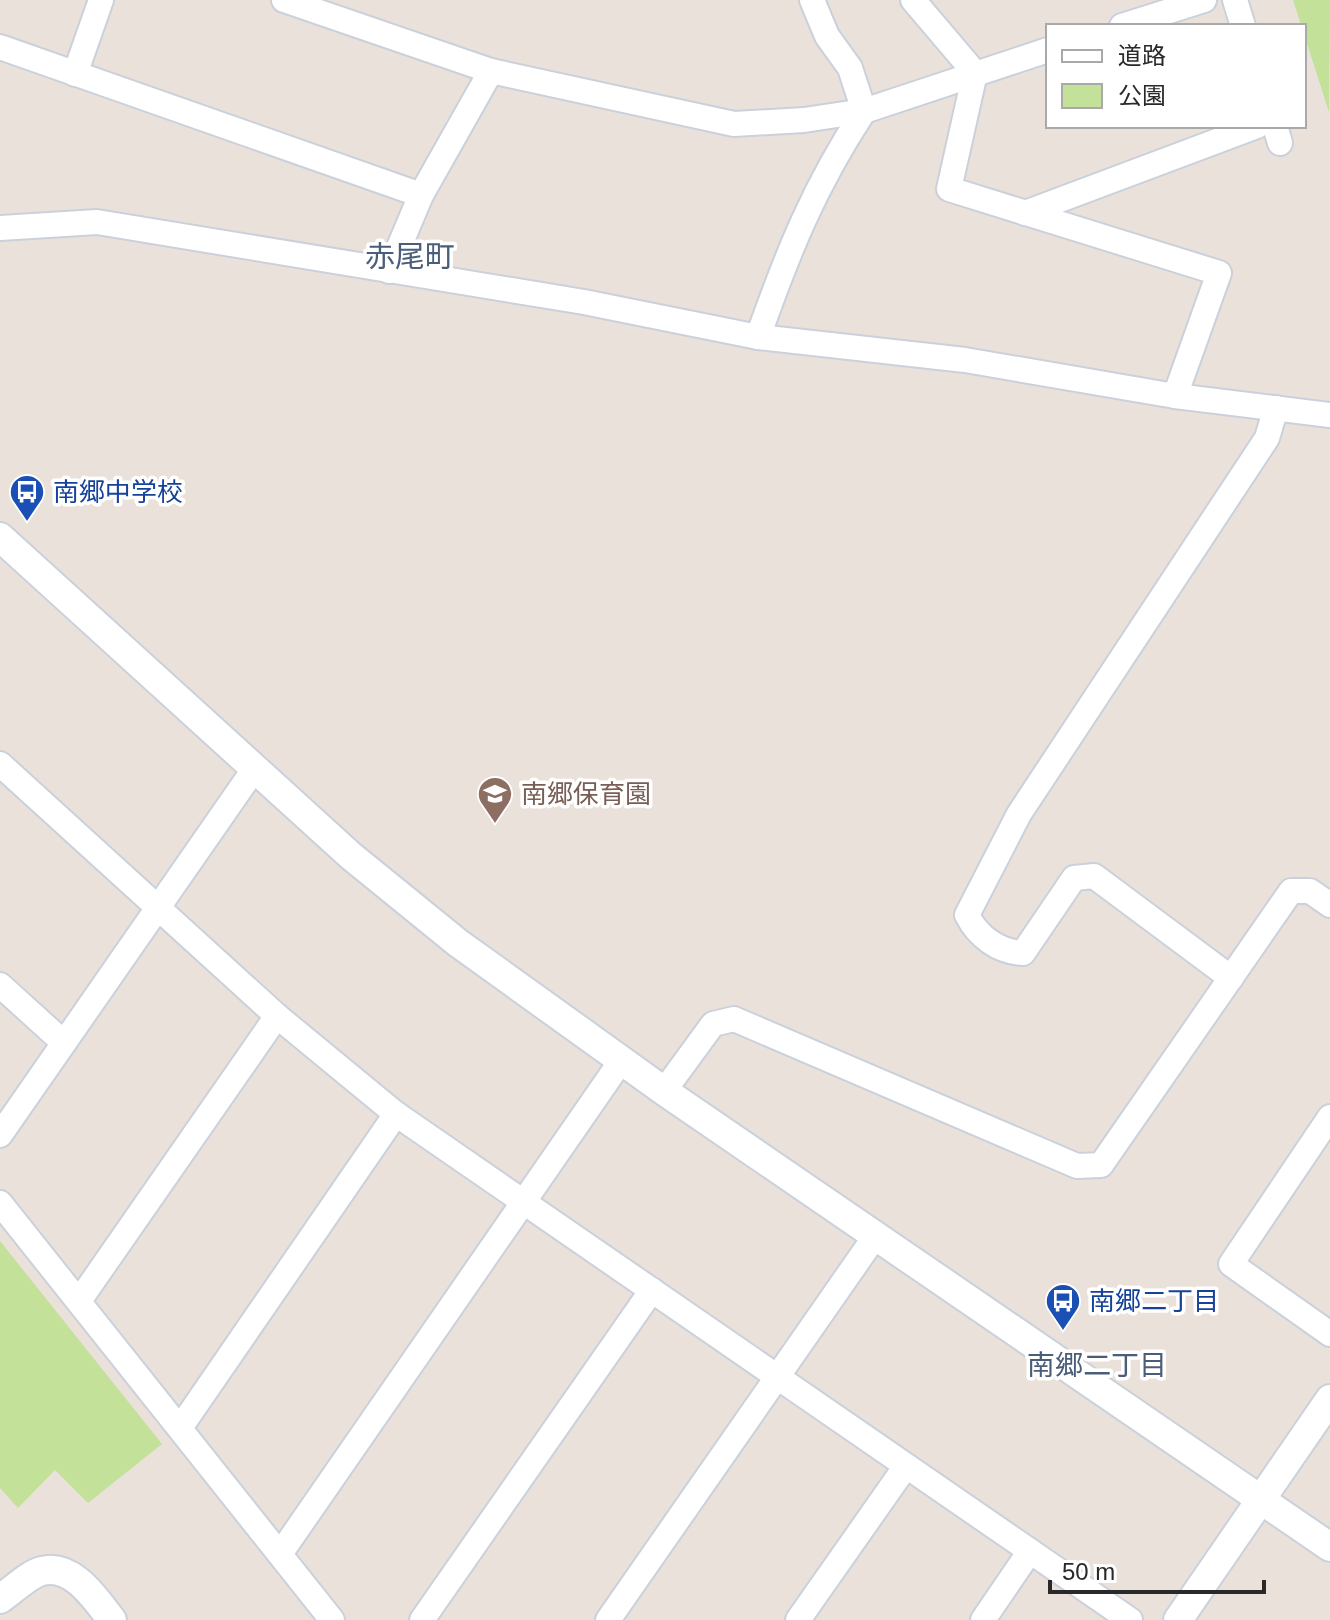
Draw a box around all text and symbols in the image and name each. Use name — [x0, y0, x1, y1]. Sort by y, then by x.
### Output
legend — [1046, 24, 1306, 128]
text: 道路 — [1118, 42, 1166, 69]
text: 公園 — [1118, 82, 1166, 109]
district label: 赤尾町 — [365, 240, 455, 273]
bus stop icon: 南郷中学校 — [8, 473, 46, 523]
place label: 南郷中学校 — [53, 477, 183, 507]
school or university icon: 南郷保育園 — [476, 775, 514, 825]
place label: 南郷保育園 — [521, 779, 651, 809]
bus stop icon: 南郷二丁目 — [1044, 1282, 1082, 1332]
place label: 南郷二丁目 — [1089, 1286, 1219, 1316]
district label: 南郷二丁目 — [1027, 1350, 1167, 1381]
scale bar — [1050, 1544, 1264, 1594]
text: 50 m — [1062, 1558, 1115, 1585]

